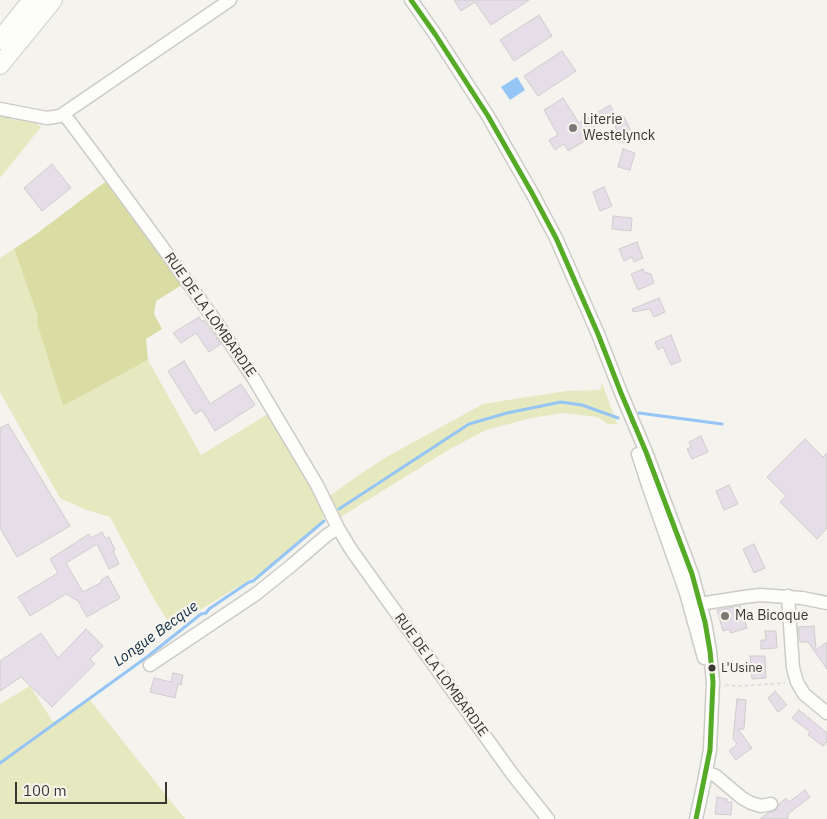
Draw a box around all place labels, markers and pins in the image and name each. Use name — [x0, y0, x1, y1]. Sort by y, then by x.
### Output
place label: Literie Westelynck — [583, 112, 655, 144]
marker: Literie Westelynck — [567, 122, 579, 134]
place label: Ma Bicoque — [735, 608, 808, 624]
marker: Ma Bicoque — [719, 610, 731, 622]
place label: L'Usine — [721, 660, 763, 676]
marker: L'Usine — [707, 663, 717, 673]

